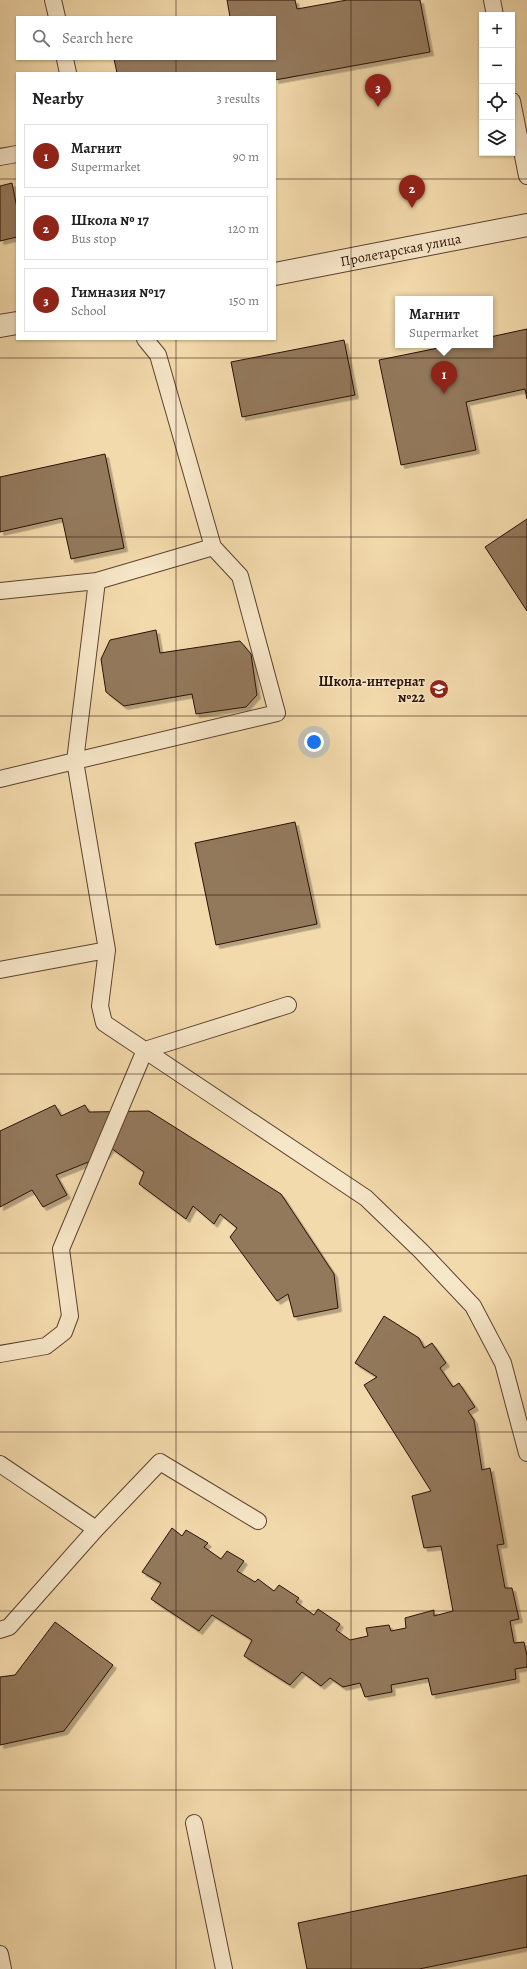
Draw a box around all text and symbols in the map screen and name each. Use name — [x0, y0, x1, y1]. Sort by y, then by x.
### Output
map controls — [479, 12, 515, 156]
button: + — [479, 12, 515, 48]
search box — [16, 16, 276, 60]
icon: search — [30, 27, 52, 49]
text: Search here — [62, 28, 133, 48]
button: − — [479, 48, 515, 84]
pin: 3 — [365, 74, 391, 107]
button: locate — [479, 84, 515, 120]
text: Nearby — [32, 87, 83, 110]
text: 3 results — [216, 90, 260, 107]
button: layers — [479, 120, 515, 156]
text: Магнит — [71, 138, 122, 158]
text: 1 — [44, 148, 48, 165]
text: 90 m — [233, 148, 259, 165]
text: Supermarket — [71, 158, 141, 175]
pin: 2 — [399, 175, 425, 208]
text: Школа № 17 — [71, 210, 149, 230]
text: 2 — [43, 220, 49, 237]
text: 120 m — [228, 220, 259, 237]
street label: Пролетарская улица — [339, 229, 463, 271]
text: Bus stop — [71, 230, 116, 247]
text: Гимназия №17 — [71, 282, 165, 302]
text: 3 — [43, 292, 49, 309]
text: 150 m — [229, 292, 259, 309]
popup — [395, 296, 493, 348]
text: School — [71, 302, 106, 319]
text: Магнит — [409, 304, 460, 324]
text: Supermarket — [409, 324, 479, 341]
pin: 1 — [431, 361, 457, 394]
place label: Школа-интернат №22 — [319, 672, 426, 707]
school or university icon: Школа-интернат №22 — [428, 678, 450, 700]
your location — [304, 732, 324, 752]

